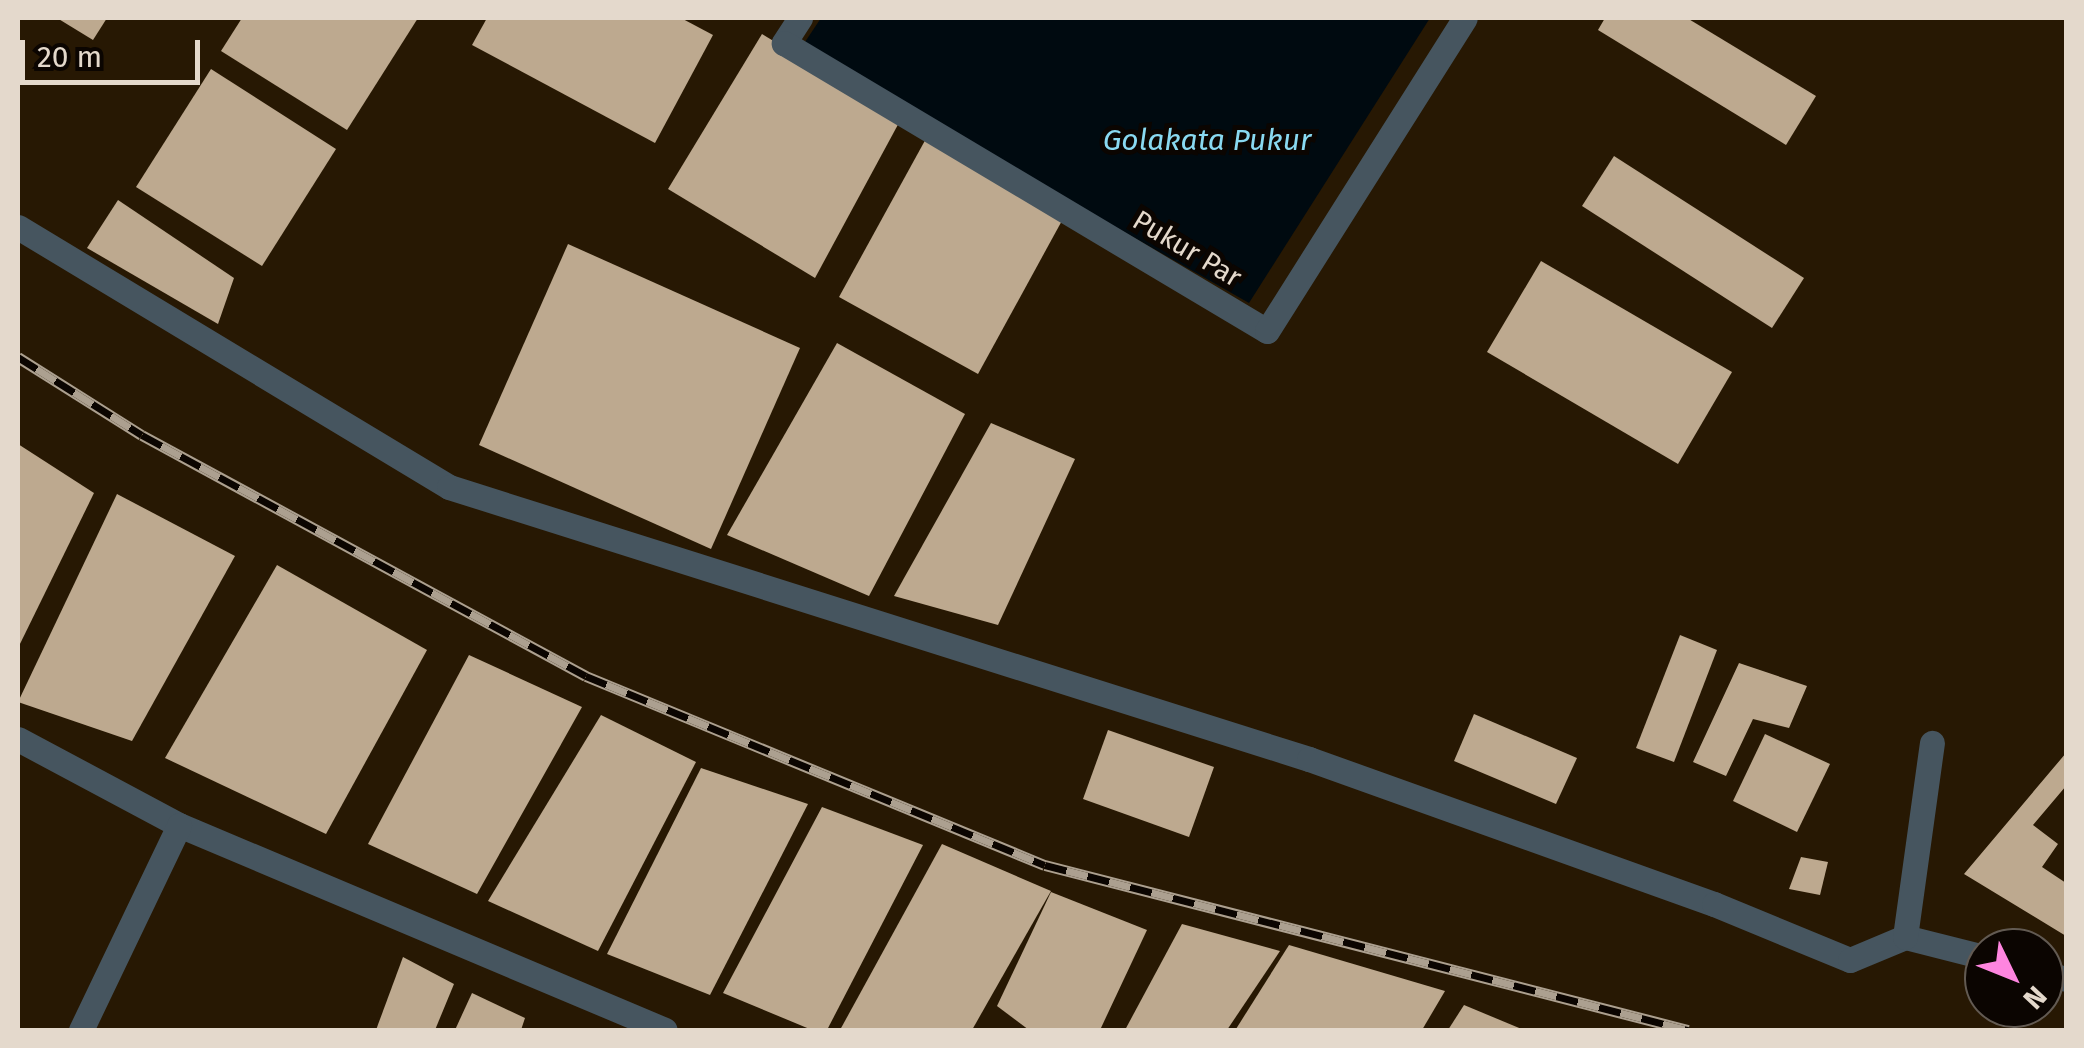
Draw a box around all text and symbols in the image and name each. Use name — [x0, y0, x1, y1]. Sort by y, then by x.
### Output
scale bar — [25, 20, 205, 82]
text: 20 m — [37, 39, 102, 75]
water label: Golakata Pukur — [1103, 122, 1311, 158]
street label: Pukur Par — [1126, 203, 1248, 295]
north arrow — [1964, 928, 2064, 1028]
text: N — [2016, 979, 2053, 1015]

